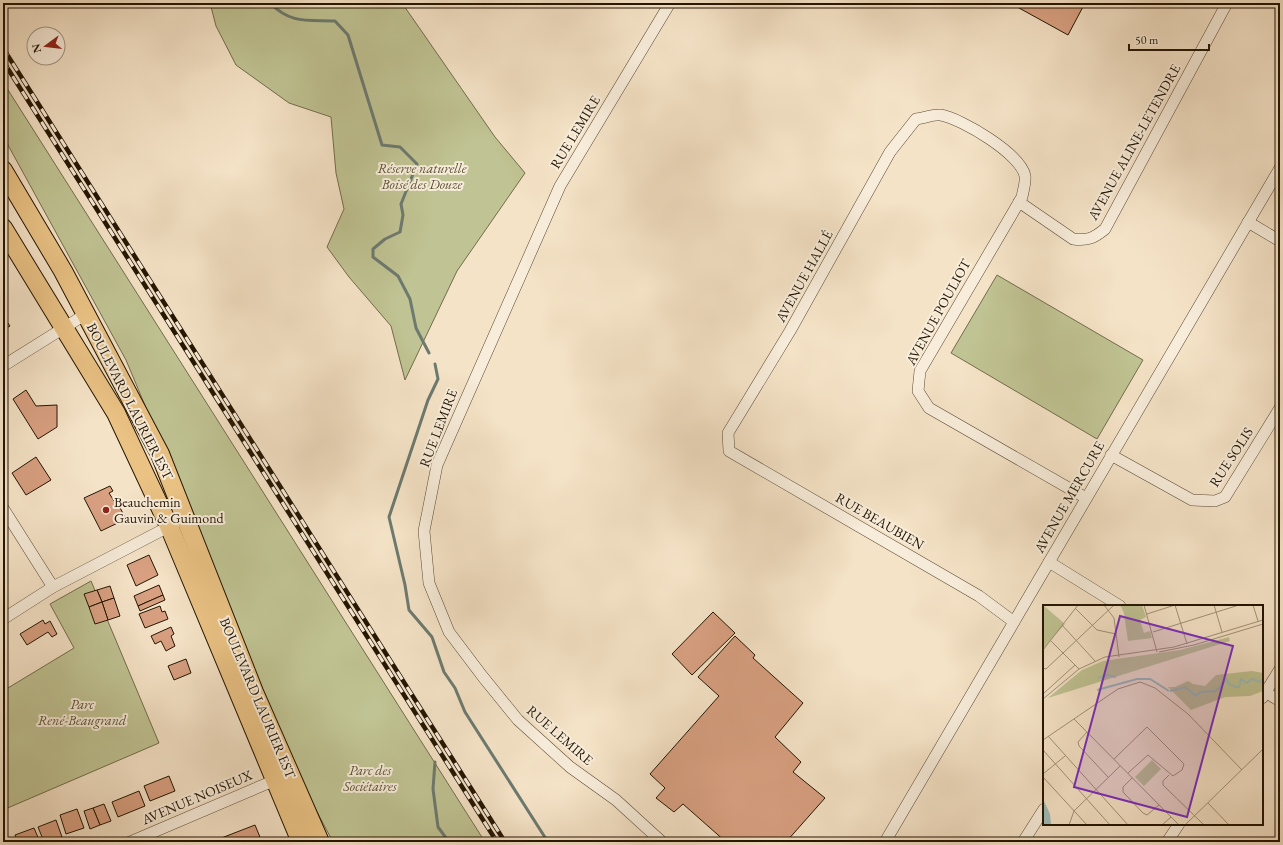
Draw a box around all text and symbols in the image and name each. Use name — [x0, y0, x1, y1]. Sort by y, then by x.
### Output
north arrow — [26, 26, 66, 66]
scale bar — [1129, 26, 1209, 52]
text: 50 m — [1135, 32, 1159, 48]
text: N — [28, 42, 44, 55]
street label: AVENUE ALINE-LETENDRE — [1083, 61, 1184, 224]
street label: RUE LEMIRE — [546, 92, 604, 172]
park label: Réserve naturelle Boisé des Douze — [377, 159, 467, 193]
street label: AVENUE HALLÉ — [771, 227, 837, 326]
street label: AVENUE POULIOT — [901, 255, 975, 369]
street label: BOULEVARD LAURIER EST — [83, 320, 178, 483]
street label: RUE LEMIRE — [415, 386, 461, 470]
street label: RUE SOLIS — [1205, 424, 1257, 490]
street label: AVENUE MERCURE — [1029, 438, 1108, 557]
street label: RUE BEAUBIEN — [833, 488, 927, 554]
place label: Beauchemin Gauvin & Guimond — [114, 493, 225, 527]
marker: Beauchemin Gauvin & Guimond — [101, 505, 111, 515]
inset map — [1043, 605, 1263, 825]
street label: BOULEVARD LAURIER EST — [216, 615, 300, 782]
park label: Parc René-Beaugrand — [38, 695, 127, 729]
street label: RUE LEMIRE — [523, 701, 597, 769]
park label: Parc des Sociétaires — [342, 761, 397, 795]
street label: AVENUE NOISEUX — [138, 766, 255, 829]

